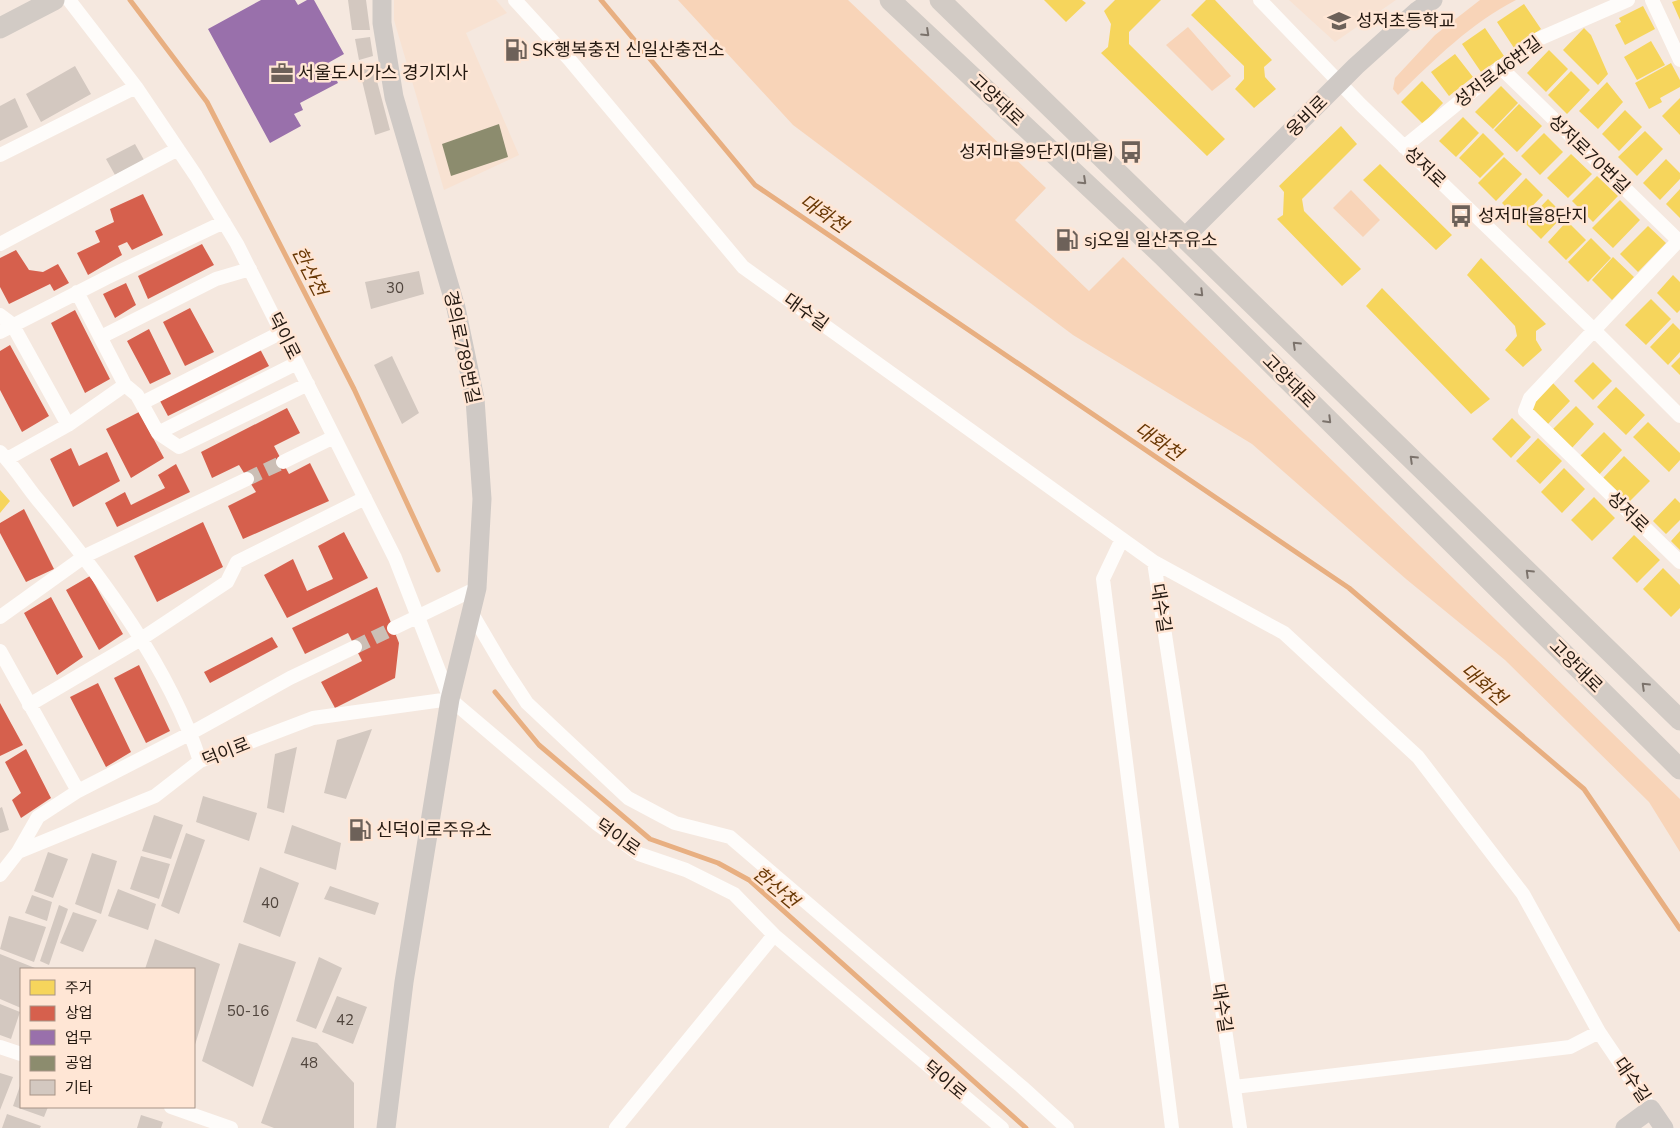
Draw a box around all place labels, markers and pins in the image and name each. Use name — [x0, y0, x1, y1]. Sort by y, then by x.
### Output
school or university icon: 성저초등학교 — [1326, 8, 1352, 34]
place label: 성저초등학교 — [1356, 9, 1455, 33]
fuel station icon: SK행복충전 신일산충전소 — [503, 37, 529, 63]
place label: SK행복충전 신일산충전소 — [532, 38, 725, 62]
office icon: 서울도시가스 경기지사 — [269, 60, 295, 86]
place label: 서울도시가스 경기지사 — [298, 61, 469, 85]
bus stop icon: 성저마을9단지(마을) — [1118, 139, 1144, 165]
place label: 성저마을9단지(마을) — [959, 140, 1114, 164]
bus stop icon: 성저마을8단지 — [1448, 203, 1474, 229]
place label: 성저마을8단지 — [1478, 204, 1588, 228]
fuel station icon: sj오일 일산주유소 — [1054, 227, 1080, 253]
place label: sj오일 일산주유소 — [1084, 228, 1217, 252]
fuel station icon: 신덕이로주유소 — [347, 817, 373, 843]
place label: 신덕이로주유소 — [376, 818, 492, 842]

